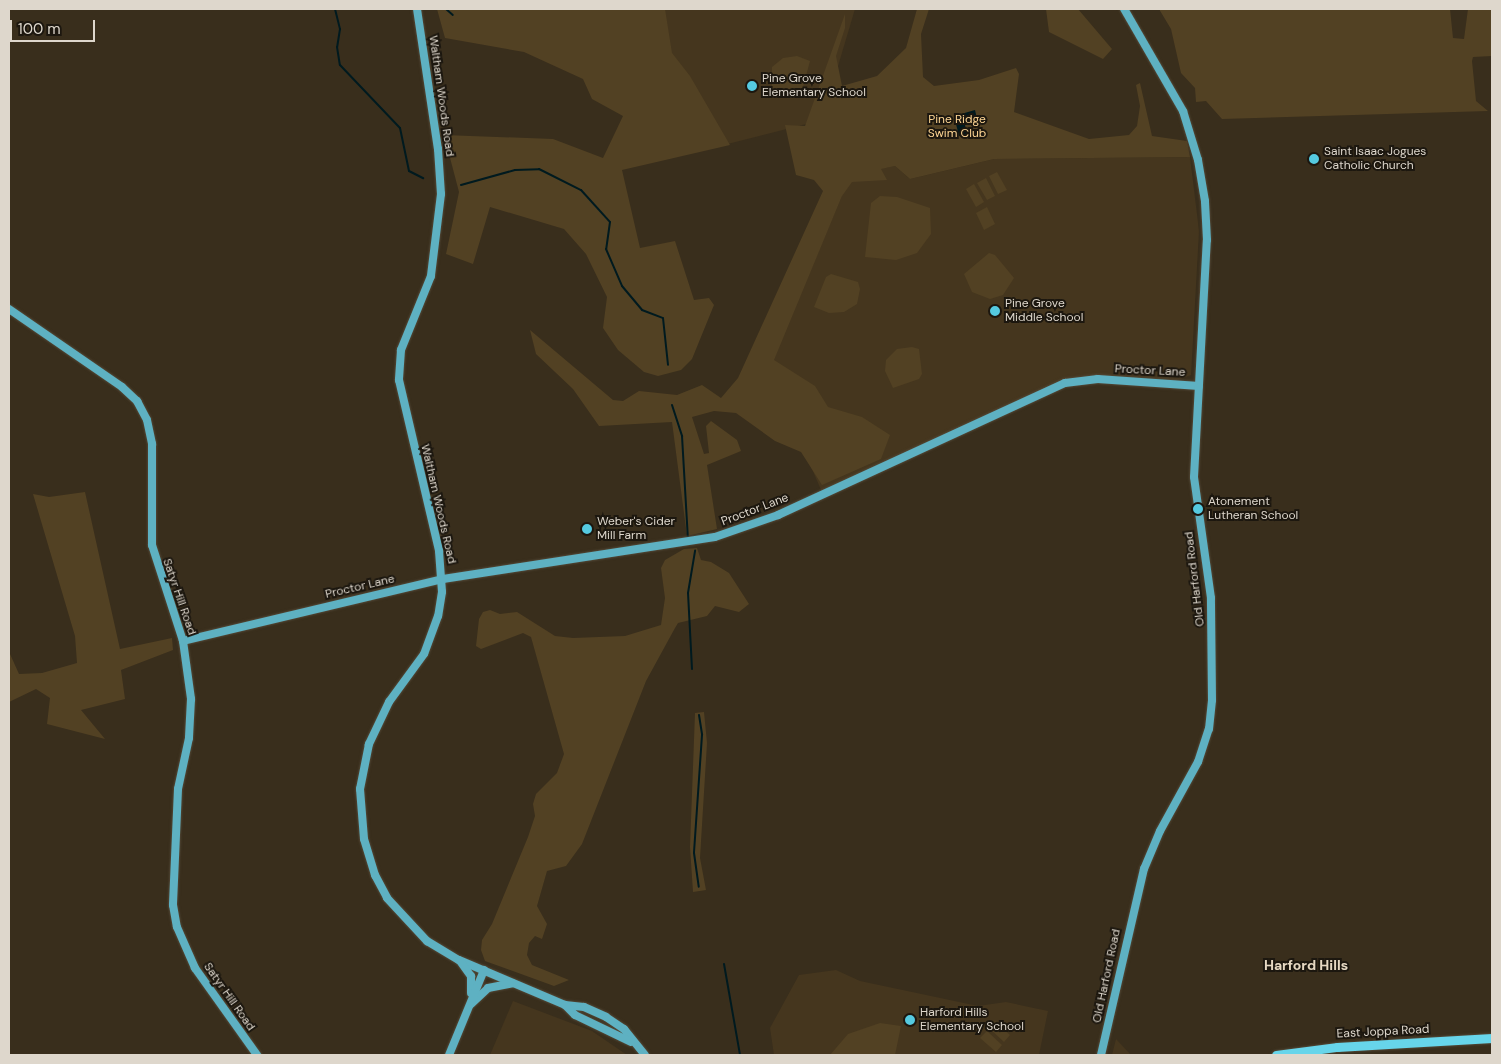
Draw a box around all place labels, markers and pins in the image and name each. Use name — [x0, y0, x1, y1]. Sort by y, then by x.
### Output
place label: Pine Grove Elementary School — [762, 72, 866, 100]
marker: Pine Grove Elementary School — [746, 80, 758, 92]
place label: Saint Isaac Jogues Catholic Church — [1324, 145, 1426, 173]
marker: Saint Isaac Jogues Catholic Church — [1308, 153, 1320, 165]
place label: Pine Grove Middle School — [1005, 297, 1083, 325]
marker: Pine Grove Middle School — [989, 305, 1001, 317]
place label: Atonement Lutheran School — [1208, 495, 1298, 523]
marker: Atonement Lutheran School — [1192, 503, 1204, 515]
place label: Weber's Cider Mill Farm — [597, 515, 675, 543]
marker: Weber's Cider Mill Farm — [581, 523, 593, 535]
place label: Harford Hills Elementary School — [920, 1006, 1024, 1034]
marker: Harford Hills Elementary School — [904, 1014, 916, 1026]

